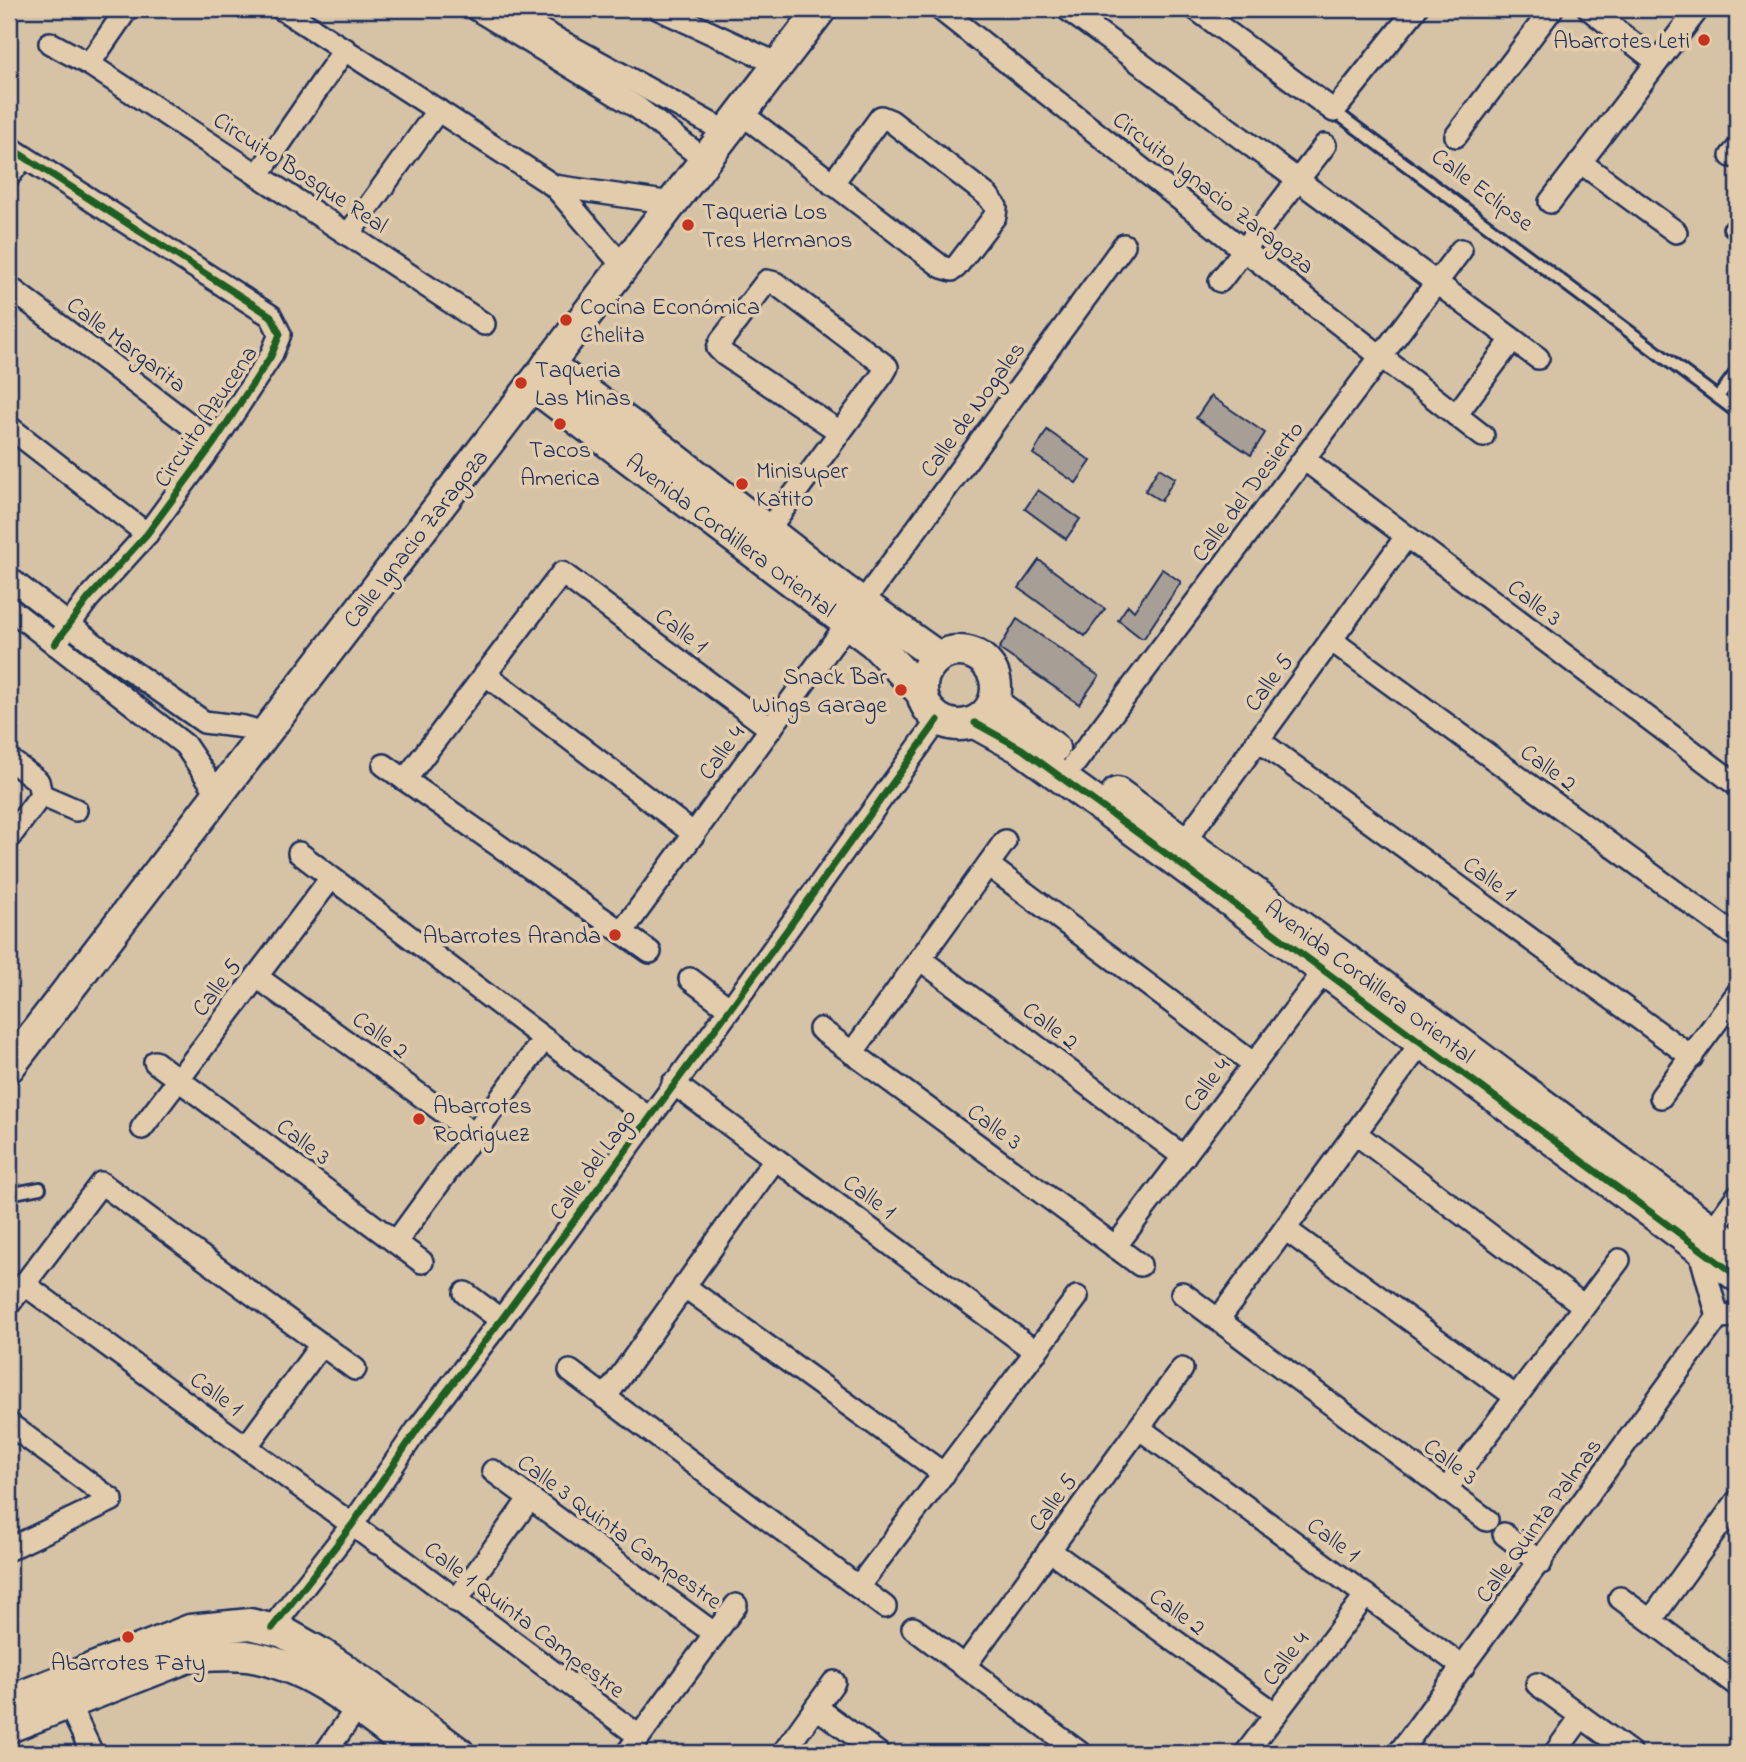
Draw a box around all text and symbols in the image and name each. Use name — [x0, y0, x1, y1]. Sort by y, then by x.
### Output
place label: Abarrotes Leti — [1553, 25, 1690, 60]
marker: Abarrotes Leti — [1696, 32, 1712, 48]
street label: Circuito Bosque Real — [205, 104, 394, 244]
street label: Circuito Ignacio Zaragoza — [1104, 104, 1321, 284]
street label: Calle Eclipse — [1423, 141, 1540, 241]
place label: Taqueria Los Tres Hermanos — [702, 196, 852, 259]
marker: Taqueria Los Tres Hermanos — [680, 217, 696, 233]
street label: Calle Margarita — [58, 289, 193, 403]
place label: Cocina Económica Chelita — [580, 291, 760, 354]
marker: Cocina Económica Chelita — [558, 312, 574, 328]
street label: Calle de Nogales — [913, 335, 1035, 486]
street label: Circuito Azucena — [146, 339, 268, 496]
place label: Taqueria Las Minas — [535, 354, 631, 417]
marker: Taqueria Las Minas — [513, 375, 529, 391]
street label: Calle del Desierto — [1184, 415, 1314, 570]
marker: Tacos America — [552, 416, 568, 432]
place label: Tacos America — [520, 434, 600, 497]
street label: Calle Ignacio Zaragoza — [336, 443, 498, 637]
street label: Avenida Cordillera Oriental — [617, 446, 842, 628]
place label: Minisuper Katito — [756, 455, 849, 518]
marker: Minisuper Katito — [734, 476, 750, 492]
street label: Calle 3 — [1499, 572, 1568, 636]
street label: Calle 1 — [647, 600, 715, 664]
street label: Calle 5 — [1237, 647, 1303, 720]
place label: Snack Bar Wings Garage — [752, 661, 888, 724]
marker: Snack Bar Wings Garage — [893, 682, 909, 698]
street label: Calle 4 — [691, 718, 755, 788]
street label: Calle 2 — [1512, 736, 1583, 802]
street label: Calle 1 — [1455, 849, 1523, 912]
street label: Avenida Cordillera Oriental — [1256, 892, 1481, 1074]
place label: Abarrotes Aranda — [423, 920, 601, 955]
marker: Abarrotes Aranda — [607, 927, 623, 943]
street label: Calle 5 — [185, 952, 252, 1025]
street label: Calle 2 — [1014, 994, 1085, 1060]
street label: Calle 2 — [344, 1003, 415, 1069]
street label: Calle 4 — [1176, 1051, 1240, 1120]
place label: Abarrotes Rodriguez — [433, 1090, 532, 1153]
street label: Calle 3 — [959, 1096, 1028, 1160]
street label: Calle del Lago — [542, 1102, 646, 1228]
street label: Calle 3 — [268, 1111, 337, 1175]
marker: Abarrotes Rodriguez — [411, 1111, 427, 1127]
street label: Calle 1 — [835, 1167, 903, 1230]
street label: Calle 1 — [182, 1364, 250, 1427]
street label: Calle 3 — [1415, 1431, 1484, 1495]
street label: Calle Quinta Palmas — [1468, 1432, 1612, 1611]
street label: Calle 3 Quinta Campestre — [509, 1447, 729, 1620]
street label: Calle 5 — [1021, 1467, 1087, 1540]
street label: Calle 1 — [1299, 1510, 1367, 1573]
street label: Calle 1 Quinta Campestre — [416, 1534, 632, 1709]
street label: Calle 2 — [1141, 1580, 1212, 1646]
street label: Calle 4 — [1255, 1625, 1319, 1694]
marker: Abarrotes Faty — [120, 1629, 136, 1645]
place label: Abarrotes Faty — [51, 1647, 205, 1683]

